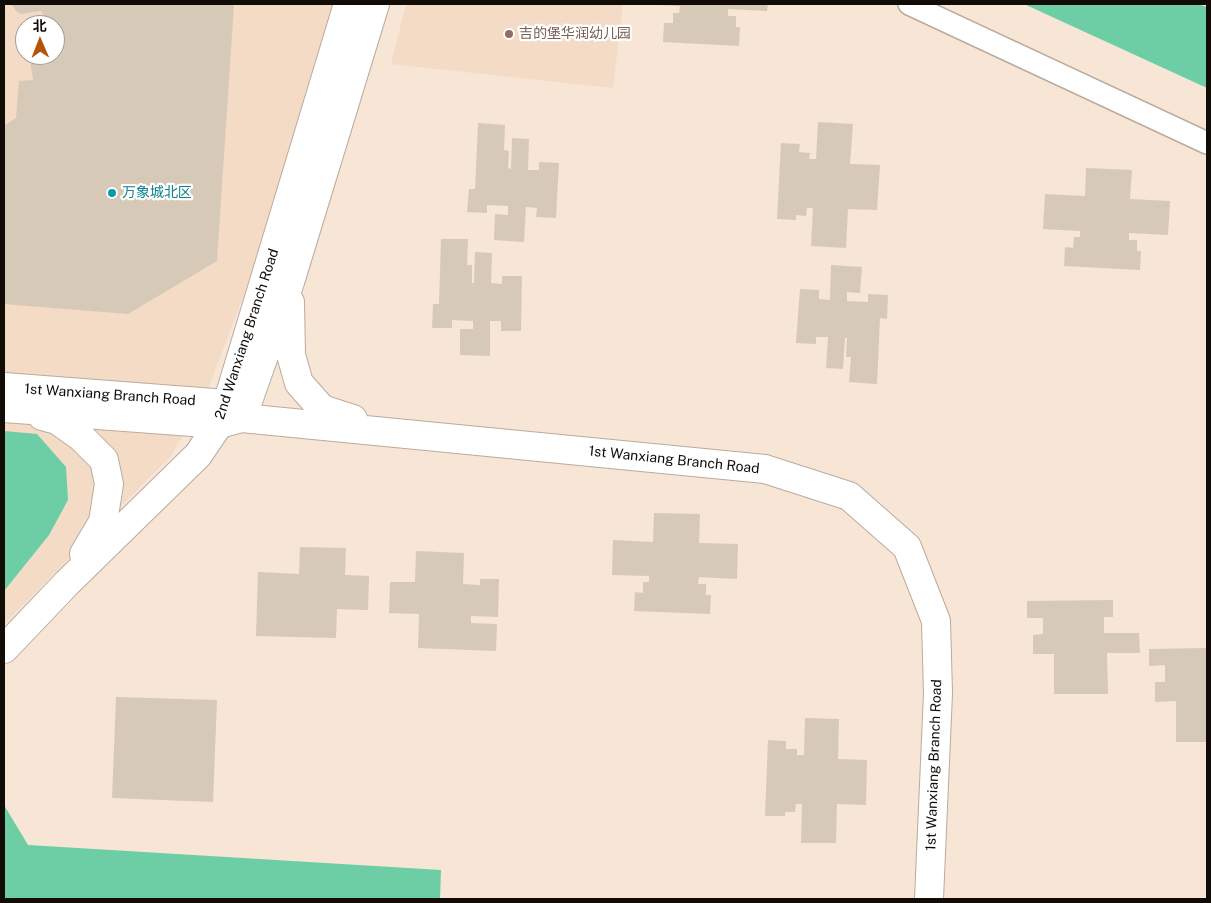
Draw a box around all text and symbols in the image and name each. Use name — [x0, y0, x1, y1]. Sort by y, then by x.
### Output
north arrow — [15, 15, 65, 65]
text: 北 — [33, 18, 47, 34]
place label: 吉的堡华润幼儿园 — [519, 26, 631, 42]
marker: 吉的堡华润幼儿园 — [503, 28, 515, 40]
place label: 万象城北区 — [122, 185, 192, 201]
marker: 万象城北区 — [106, 187, 118, 199]
street label: 2nd Wanxiang Branch Road — [211, 247, 283, 421]
street label: 1st Wanxiang Branch Road — [24, 381, 196, 409]
street label: 1st Wanxiang Branch Road — [588, 443, 760, 477]
street label: 1st Wanxiang Branch Road — [923, 679, 945, 851]

